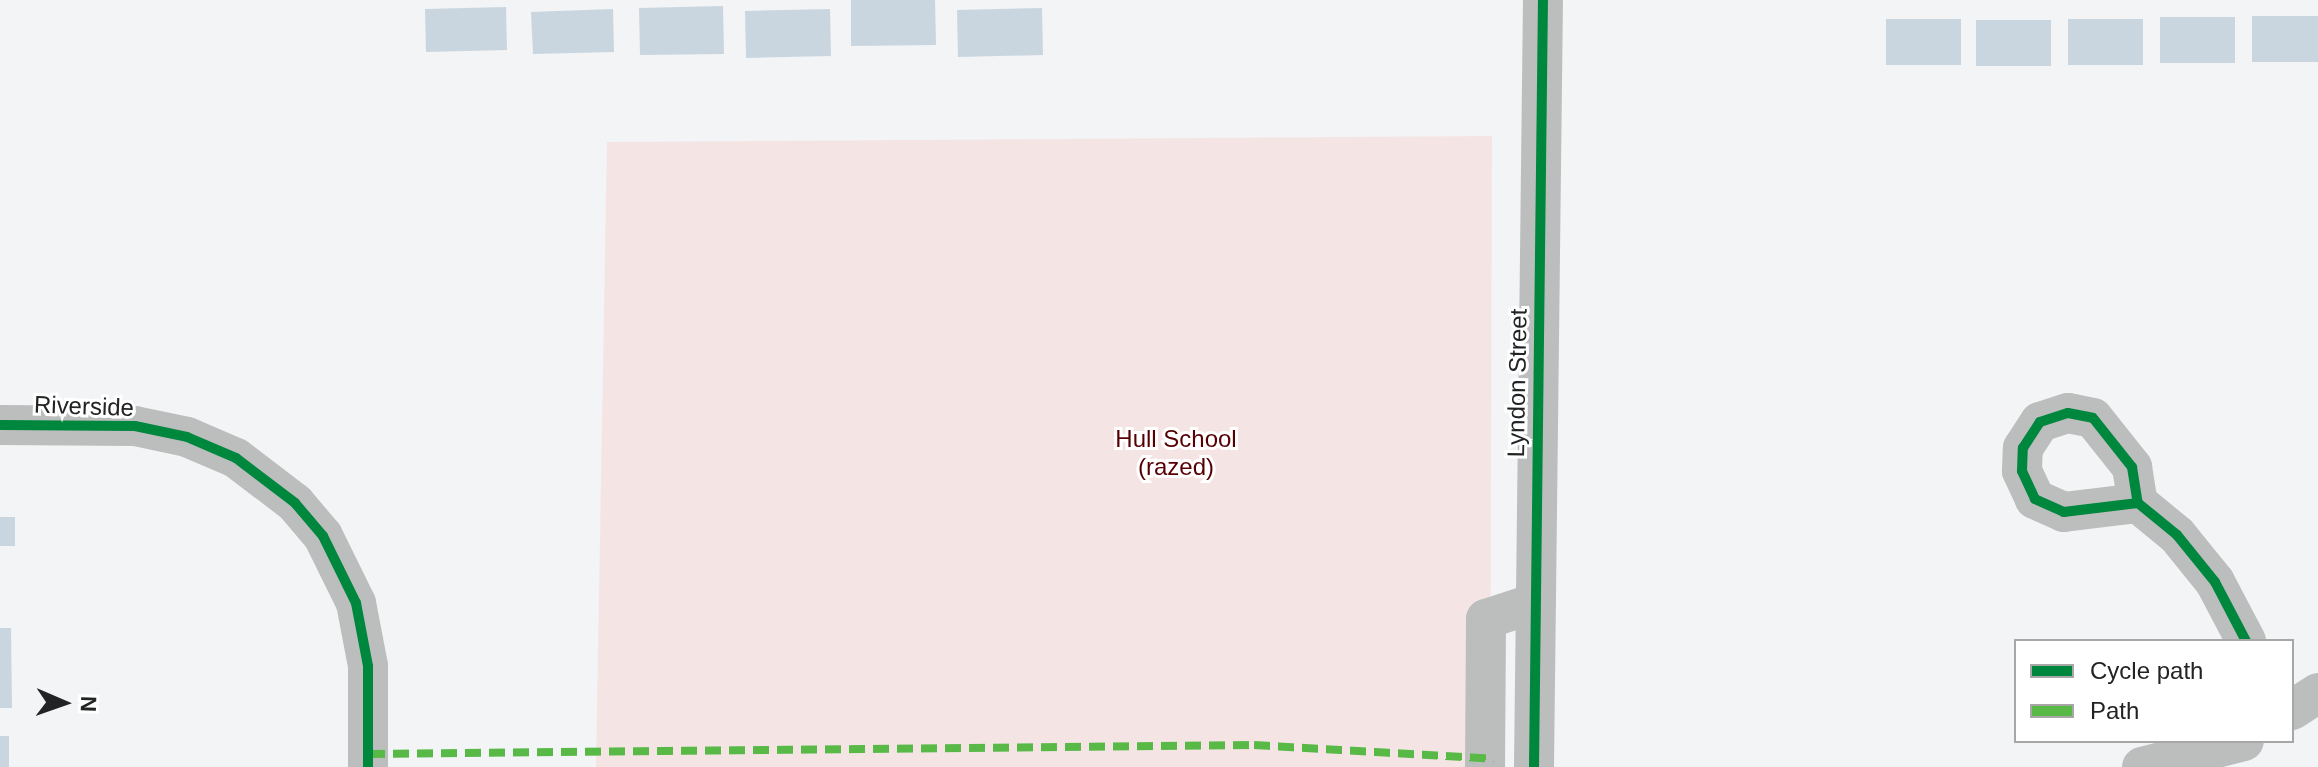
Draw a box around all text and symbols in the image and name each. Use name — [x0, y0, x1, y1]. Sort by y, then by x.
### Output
street label: Lyndon Street — [1501, 308, 1533, 458]
street label: Riverside — [34, 390, 134, 422]
park label: Hull School (razed) — [1115, 425, 1237, 481]
legend — [2014, 639, 2294, 743]
text: Cycle path — [2090, 657, 2203, 684]
north arrow — [24, 663, 104, 743]
text: N — [76, 695, 101, 712]
text: Path — [2090, 697, 2139, 724]

